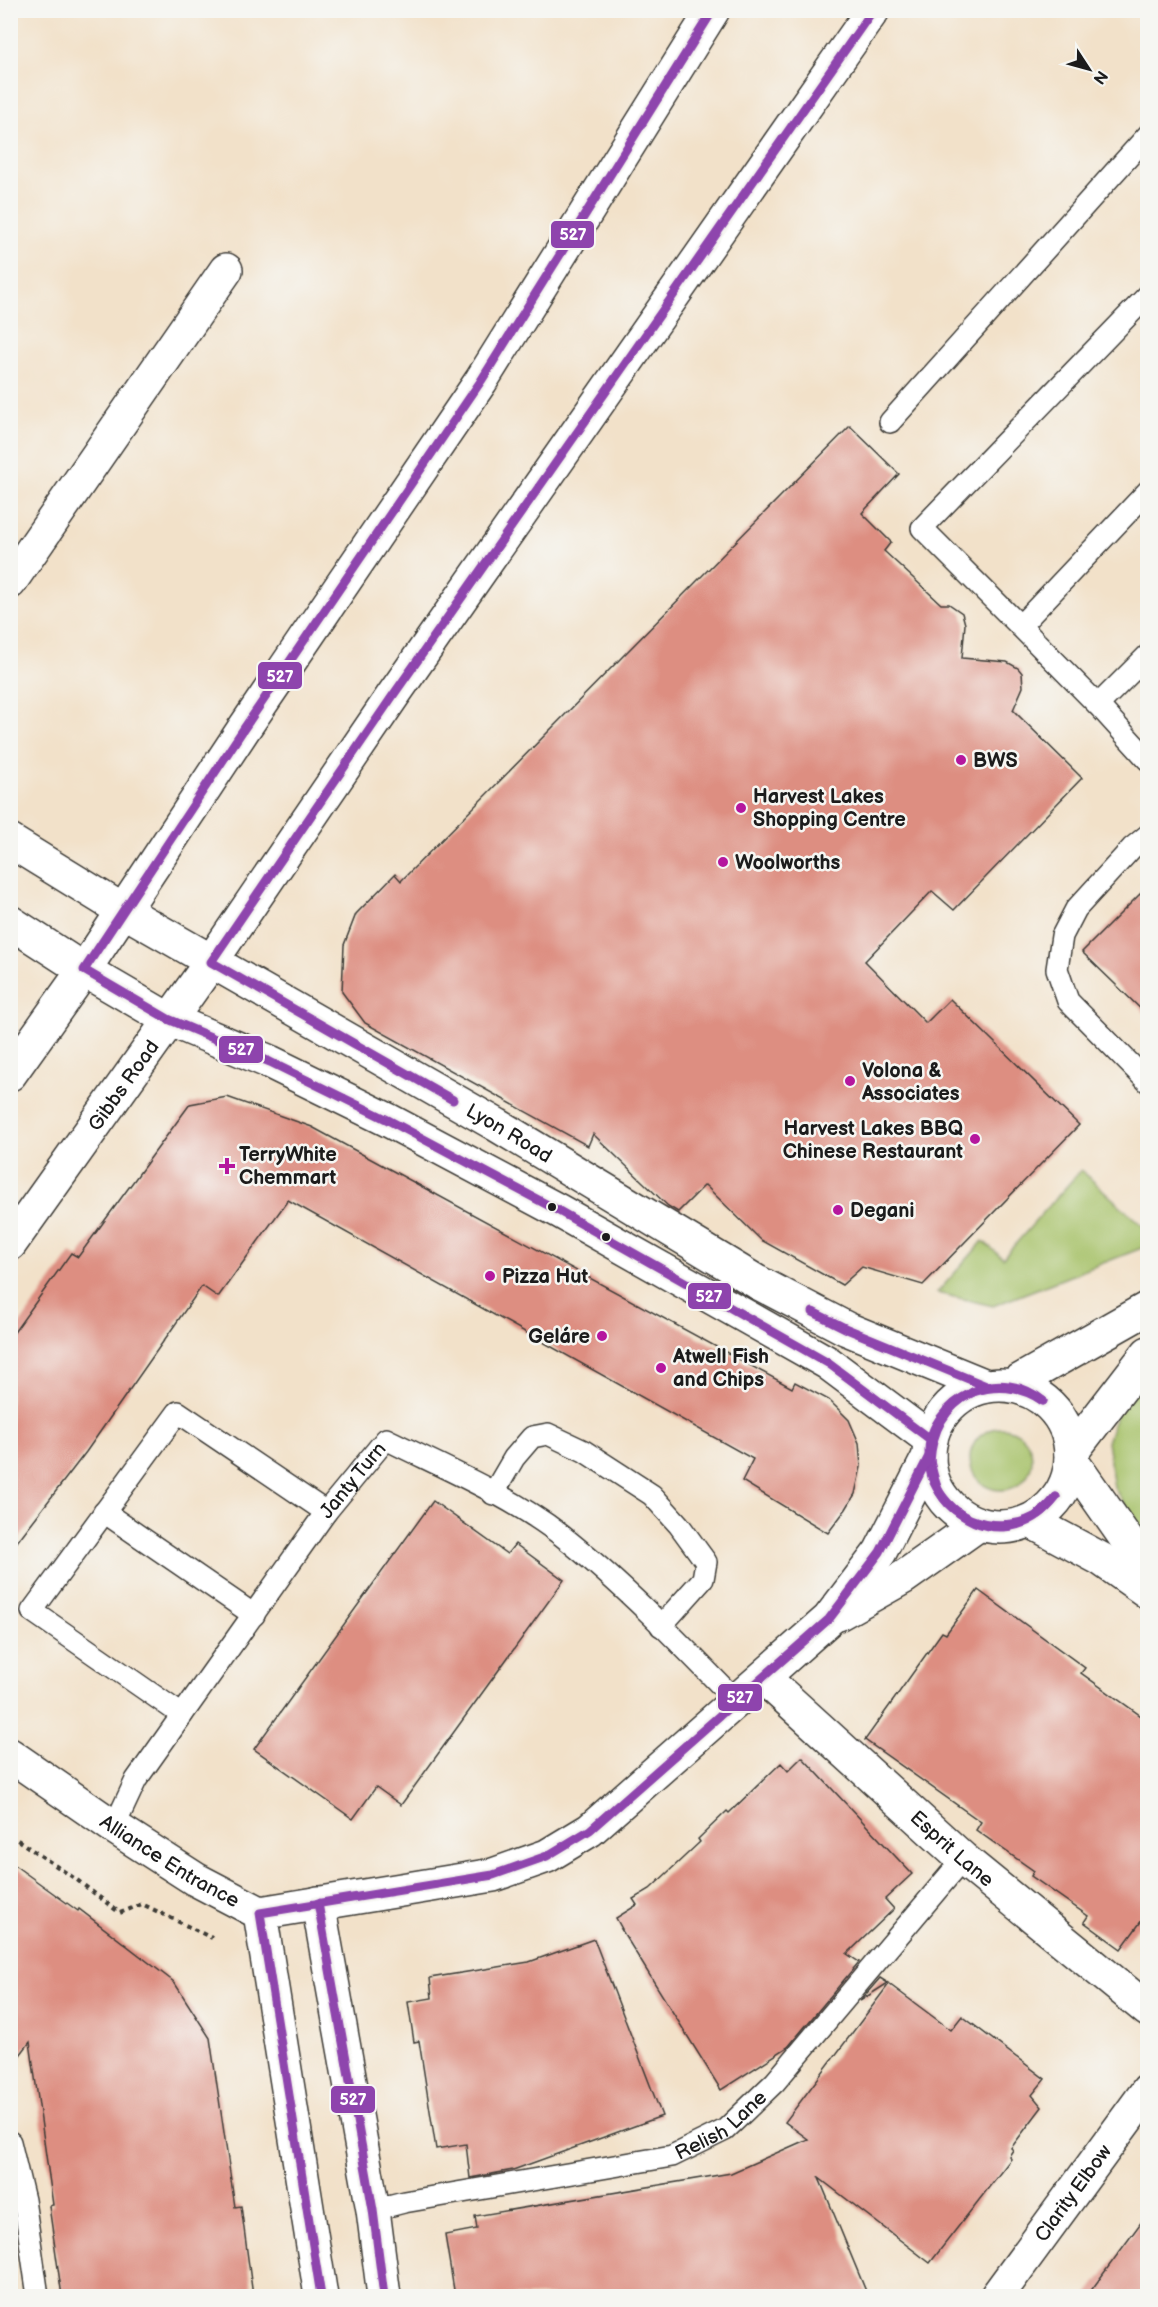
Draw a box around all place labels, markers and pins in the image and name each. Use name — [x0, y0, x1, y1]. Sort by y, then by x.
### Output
place label: BWS — [973, 749, 1018, 773]
marker: BWS — [954, 753, 968, 767]
place label: Harvest Lakes Shopping Centre — [753, 785, 906, 832]
marker: Harvest Lakes Shopping Centre — [734, 801, 748, 815]
place label: Woolworths — [735, 851, 840, 875]
marker: Woolworths — [716, 855, 730, 869]
place label: Volona & Associates — [861, 1059, 960, 1106]
marker: Volona & Associates — [843, 1074, 857, 1088]
place label: Harvest Lakes BBQ Chinese Restaurant — [783, 1117, 963, 1164]
marker: Harvest Lakes BBQ Chinese Restaurant — [968, 1132, 982, 1146]
place label: TerryWhite Chemmart — [239, 1143, 337, 1190]
marker: TerryWhite Chemmart — [220, 1159, 234, 1173]
place label: Degani — [850, 1199, 914, 1223]
unlabelled marker — [546, 1201, 558, 1213]
marker: Degani — [831, 1203, 845, 1217]
unlabelled marker — [600, 1231, 612, 1243]
place label: Pizza Hut — [502, 1265, 588, 1289]
marker: Pizza Hut — [483, 1269, 497, 1283]
place label: Geláre — [528, 1325, 590, 1349]
marker: Geláre — [595, 1329, 609, 1343]
place label: Atwell Fish and Chips — [672, 1345, 769, 1392]
marker: Atwell Fish and Chips — [654, 1361, 668, 1375]

